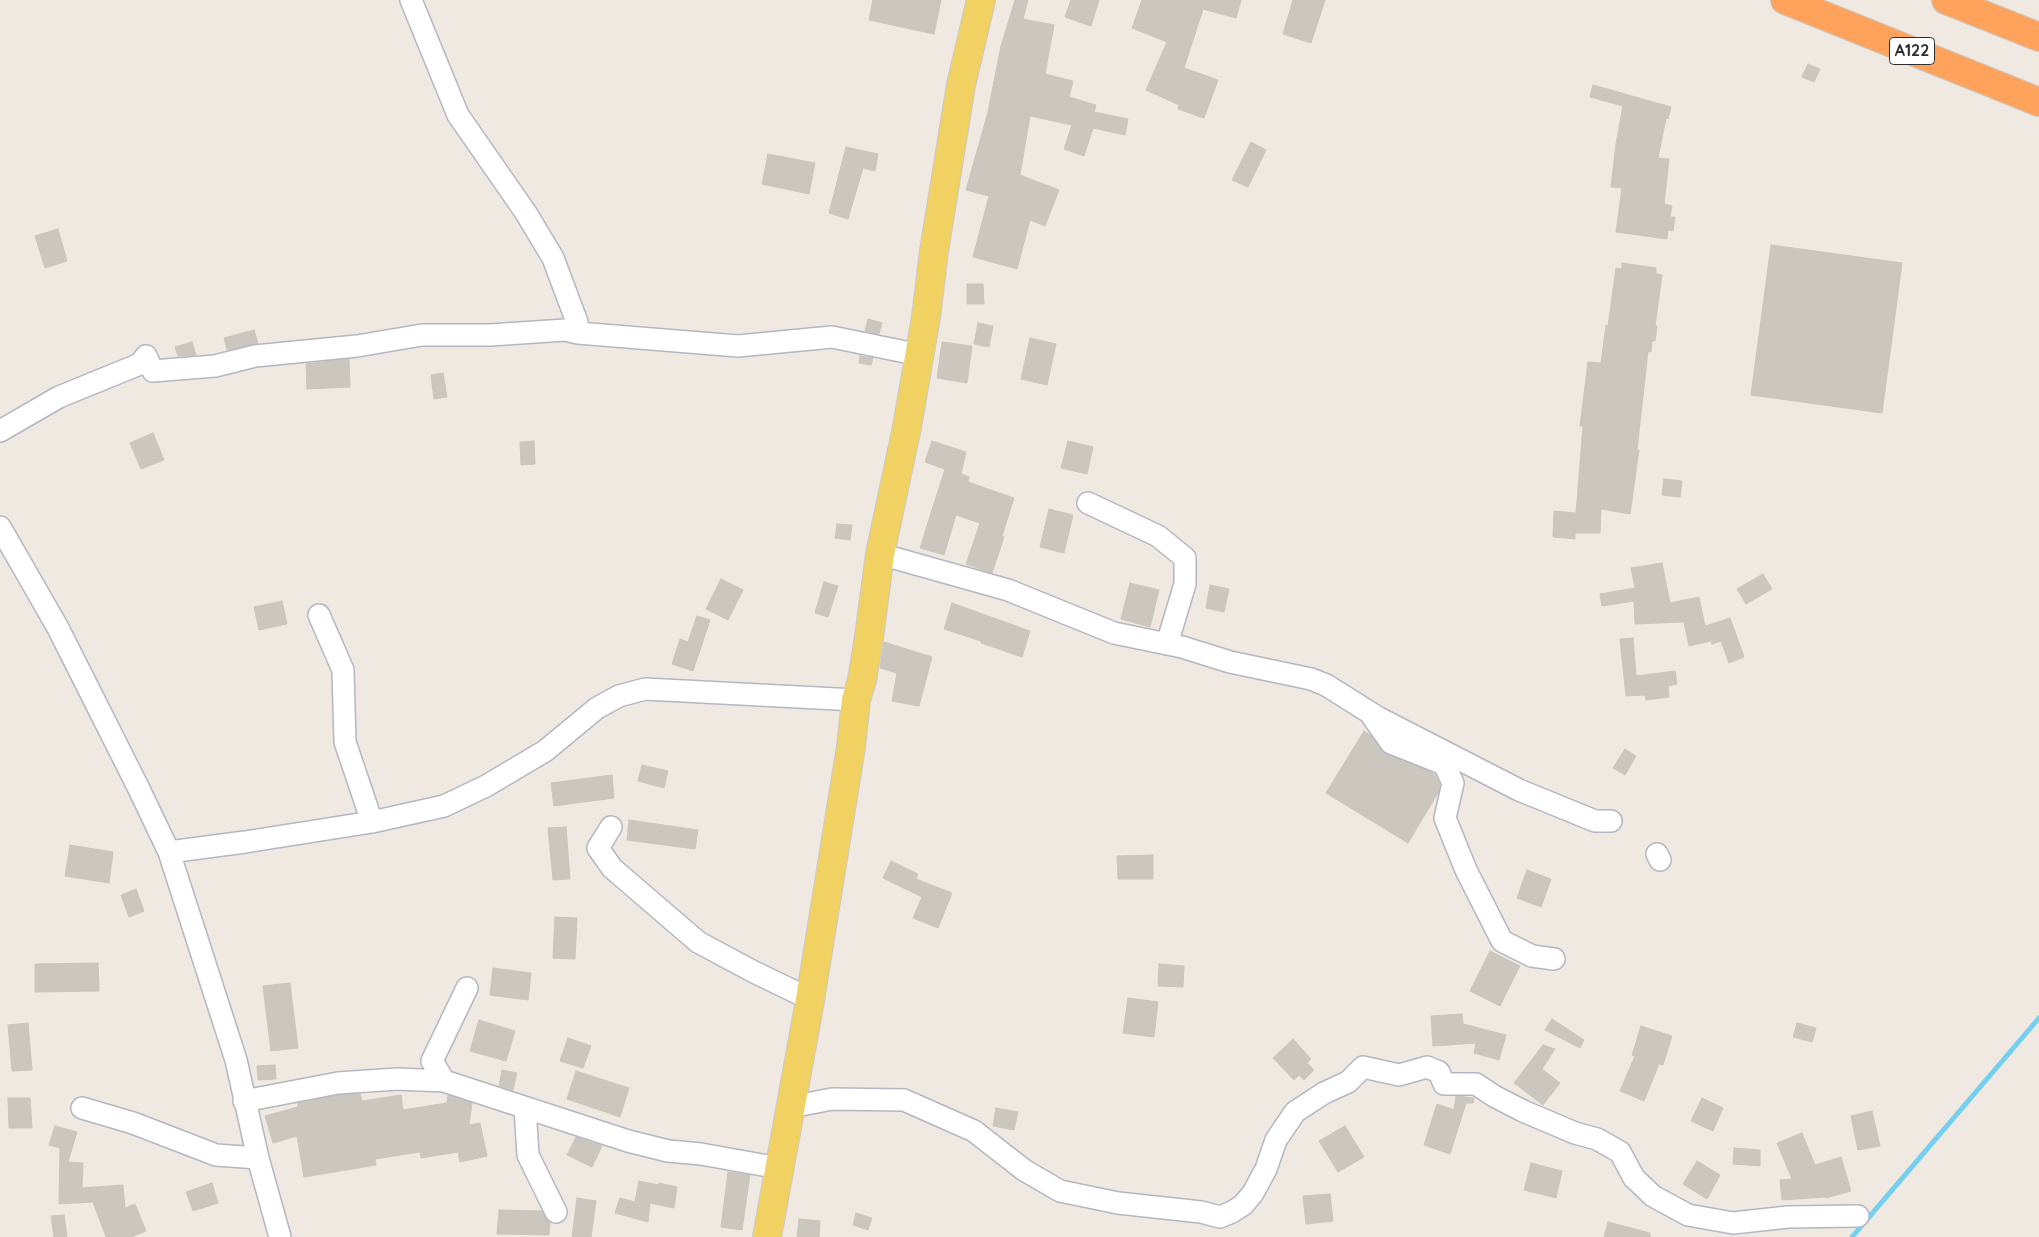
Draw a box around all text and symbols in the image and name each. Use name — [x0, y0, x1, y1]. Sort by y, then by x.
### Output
road number: A122 — [1890, 37, 1934, 64]

